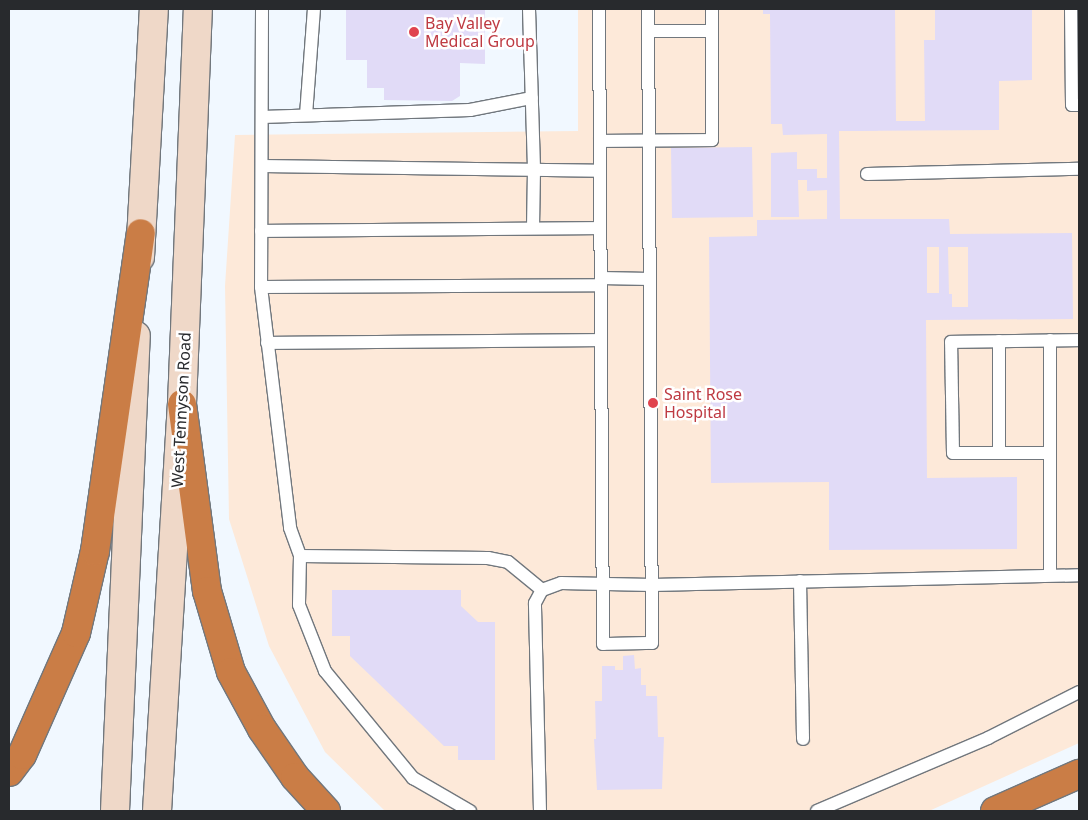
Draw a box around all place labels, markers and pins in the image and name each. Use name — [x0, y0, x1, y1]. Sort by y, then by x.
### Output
place label: Bay Valley Medical Group — [425, 13, 535, 51]
marker: Bay Valley Medical Group — [407, 25, 421, 39]
place label: Saint Rose Hospital — [664, 384, 742, 422]
marker: Saint Rose Hospital — [646, 396, 660, 410]

